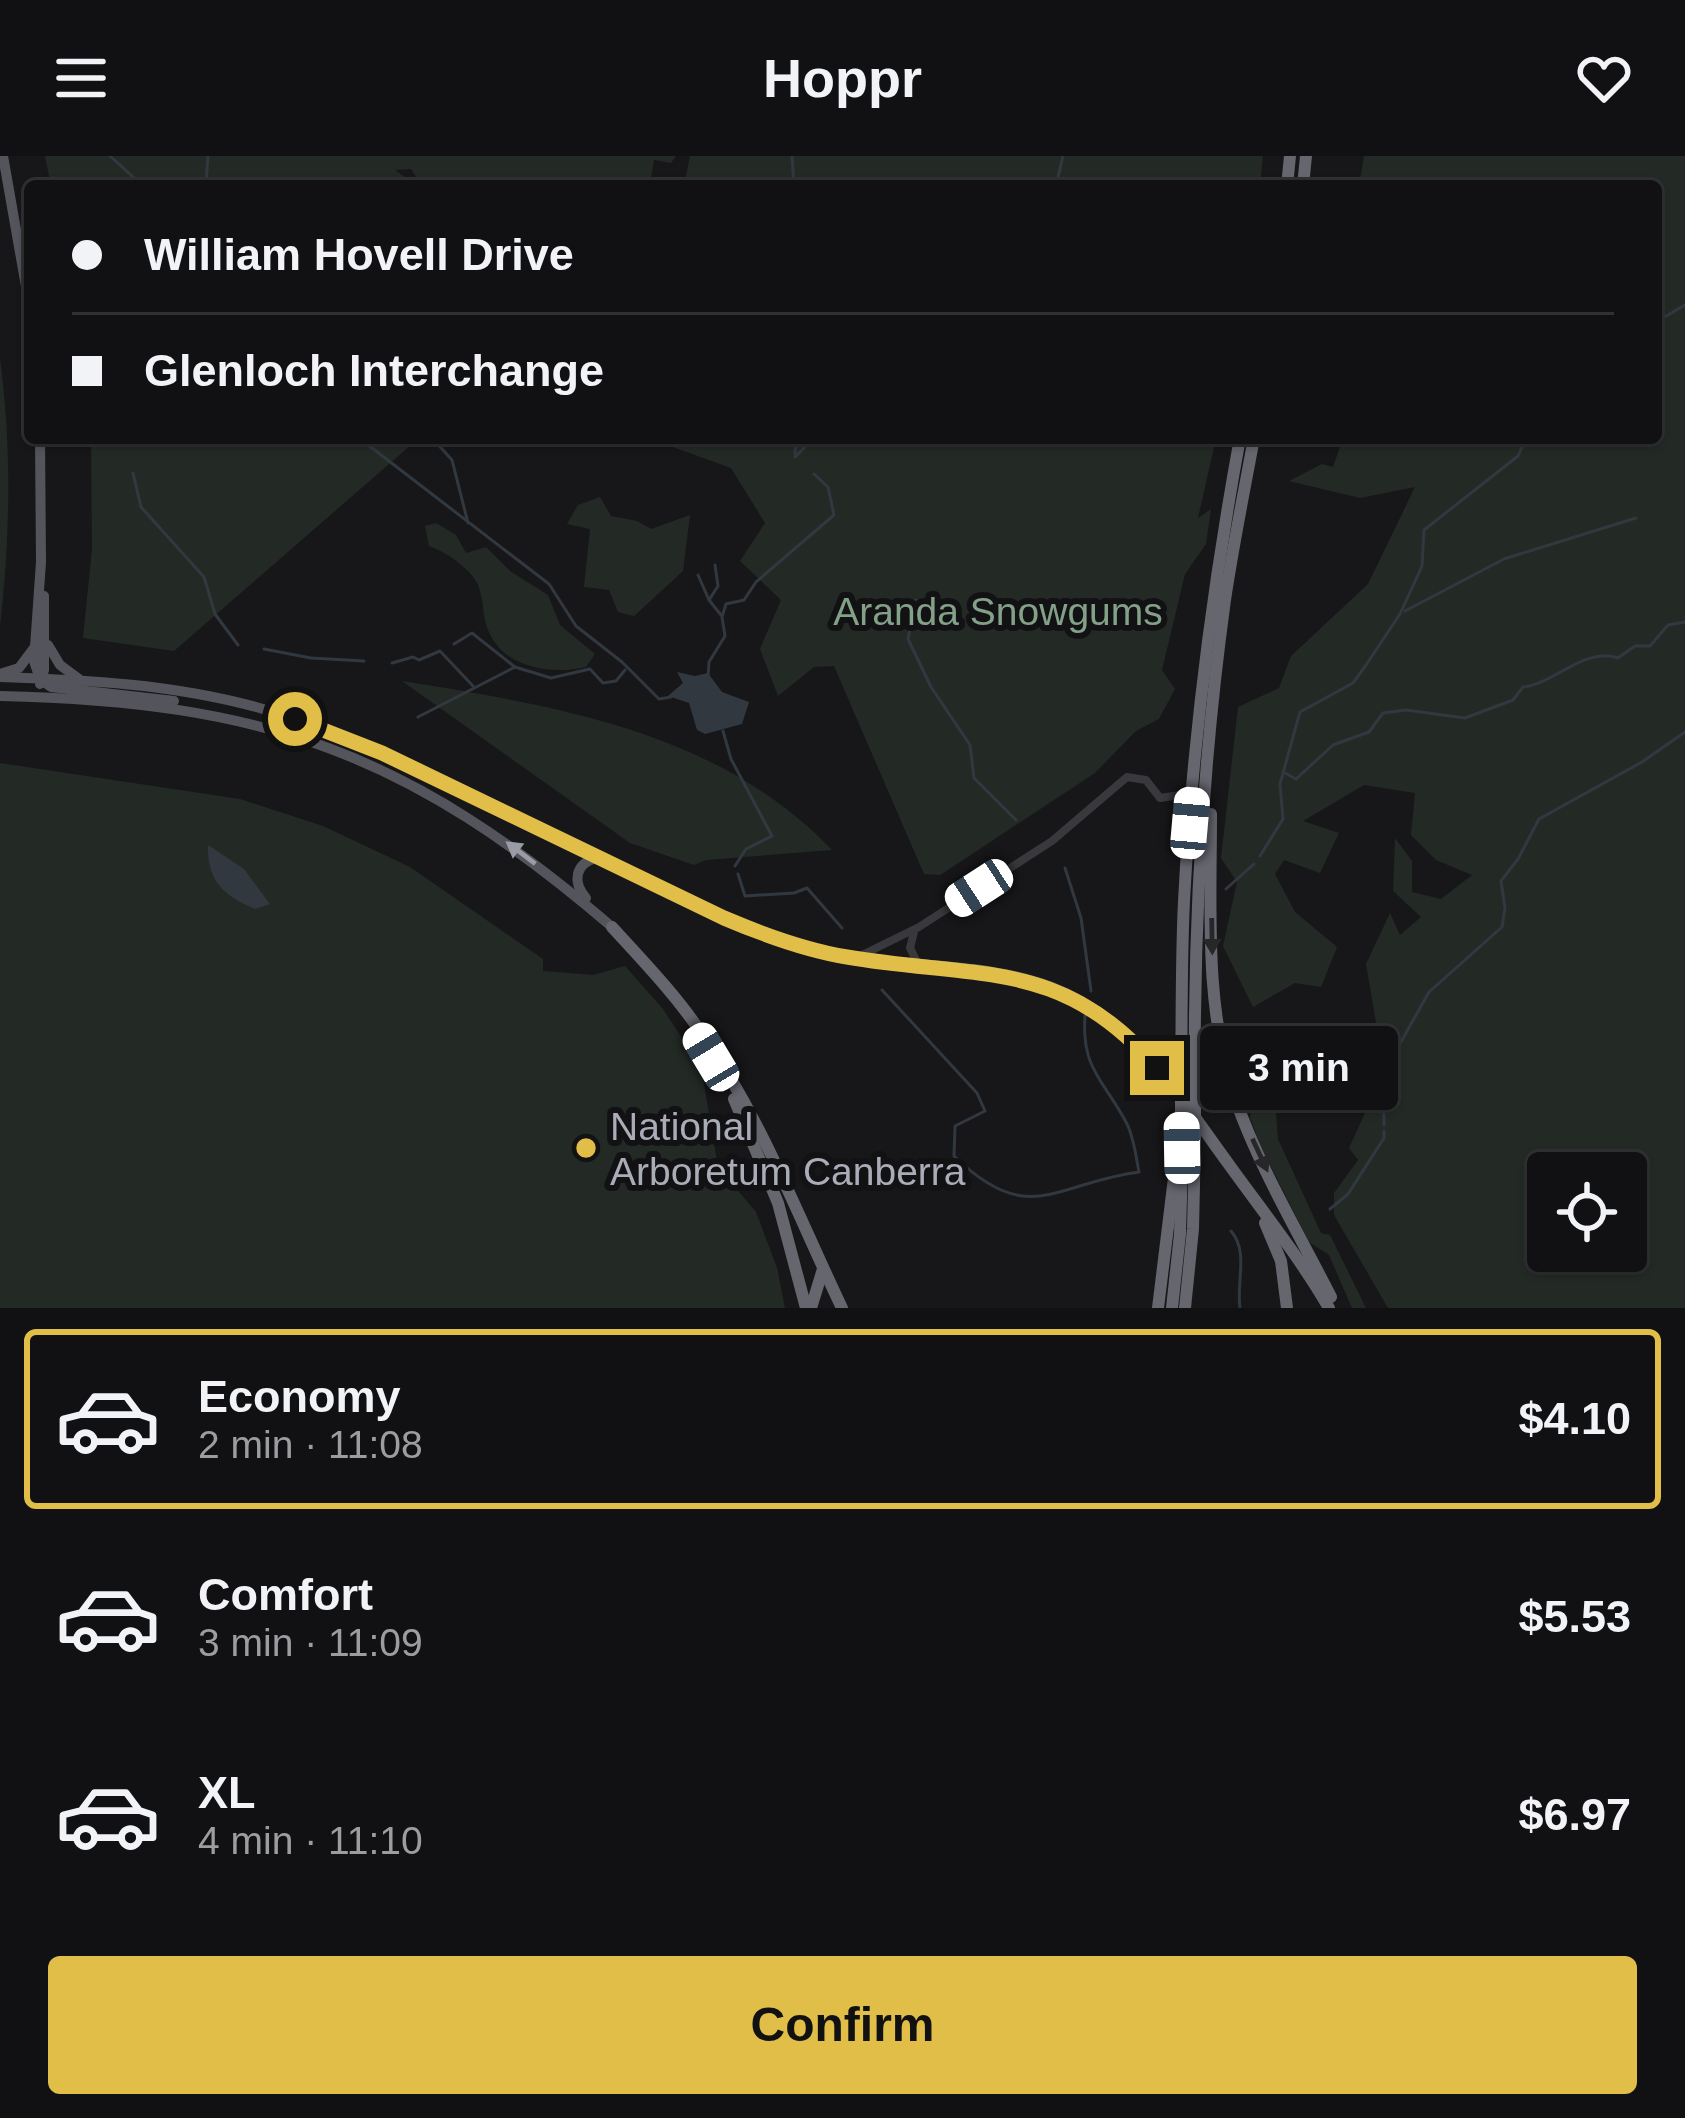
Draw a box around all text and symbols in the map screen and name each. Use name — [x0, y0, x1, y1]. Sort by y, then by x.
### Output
icon: menu — [48, 45, 114, 111]
icon: heart — [1571, 45, 1637, 111]
text: Hoppr — [763, 48, 922, 108]
text: William Hovell Drive — [144, 229, 574, 280]
text: Glenloch Interchange — [144, 345, 604, 396]
park label: Aranda Snowgums — [833, 590, 1163, 633]
route start — [268, 692, 322, 746]
car — [1169, 786, 1211, 860]
one-way arrow — [506, 841, 537, 865]
car — [939, 853, 1019, 923]
one-way arrow — [1202, 918, 1222, 956]
car — [677, 1017, 745, 1097]
callout: 3 min — [1199, 1026, 1397, 1110]
route end — [1130, 1041, 1184, 1095]
text: 3 min — [1248, 1046, 1350, 1089]
place label: National Arboretum Canberra — [610, 1105, 966, 1193]
car — [1163, 1112, 1201, 1184]
marker: National Arboretum Canberra — [573, 1135, 599, 1161]
one-way arrow — [1250, 1138, 1270, 1173]
map controls — [1527, 1152, 1647, 1272]
button: locate — [1527, 1152, 1647, 1272]
icon: car — [54, 1365, 162, 1473]
text: Economy — [198, 1371, 401, 1422]
text: $4.10 — [1518, 1393, 1631, 1444]
text: 2 min · 11:08 — [198, 1423, 423, 1466]
icon: car — [54, 1563, 162, 1671]
text: Comfort — [198, 1569, 373, 1620]
text: $5.53 — [1518, 1591, 1631, 1642]
text: 3 min · 11:09 — [198, 1621, 423, 1664]
icon: car — [54, 1761, 162, 1869]
text: XL — [198, 1767, 256, 1818]
text: $6.97 — [1518, 1789, 1631, 1840]
text: 4 min · 11:10 — [198, 1819, 423, 1862]
button: Confirm — [48, 1956, 1637, 2094]

